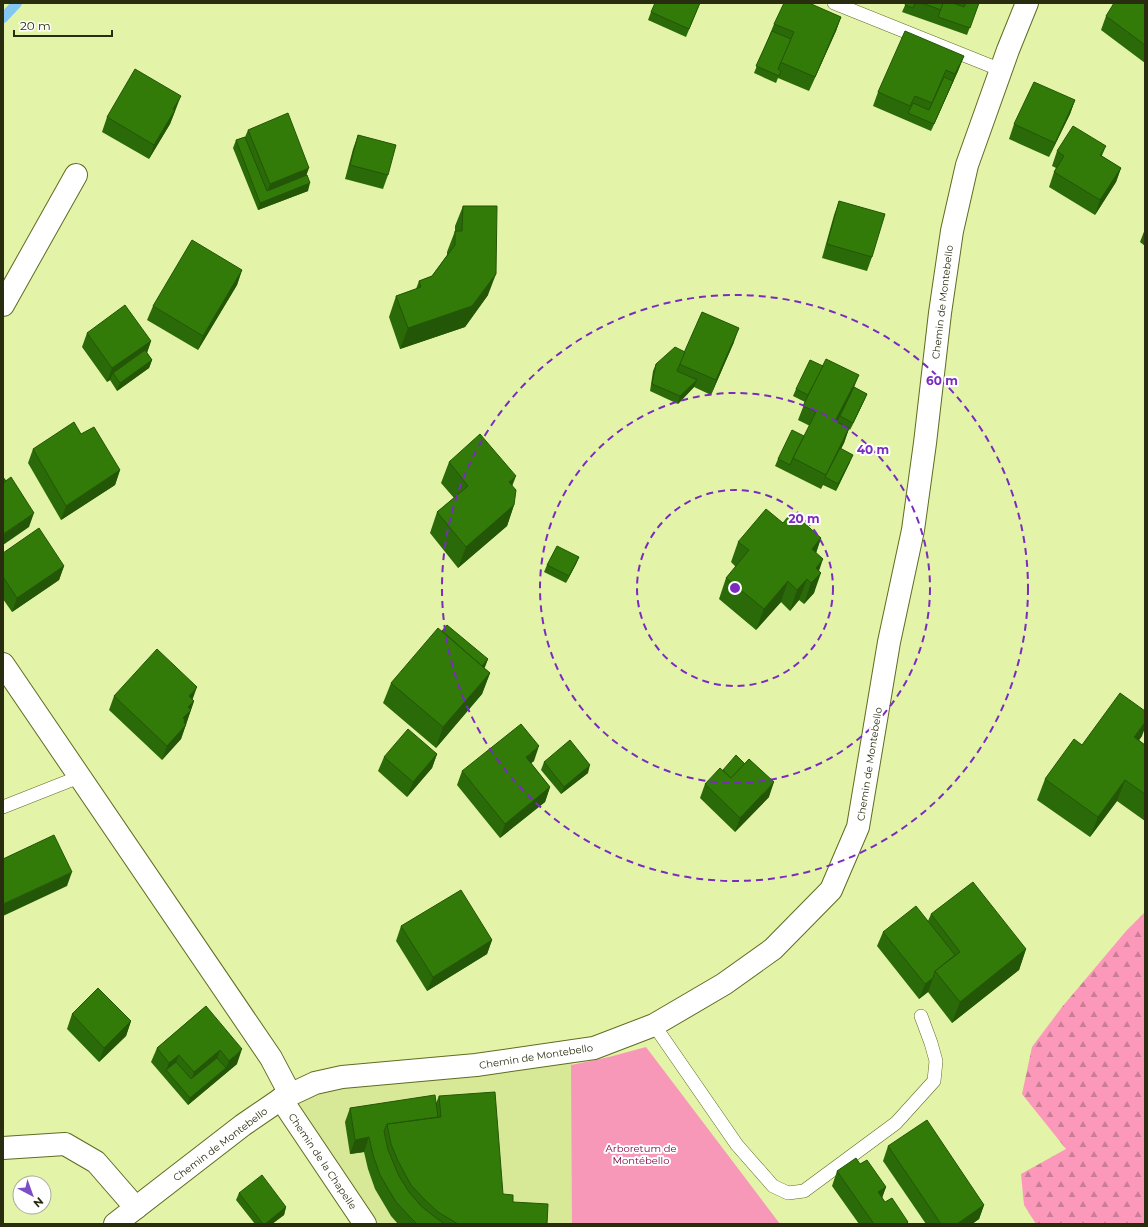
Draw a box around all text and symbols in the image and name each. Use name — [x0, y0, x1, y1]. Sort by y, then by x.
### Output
scale bar — [14, 12, 112, 38]
text: 20 m — [20, 18, 51, 33]
street label: Chemin de Montebello — [929, 244, 956, 360]
text: 60 m — [926, 373, 958, 388]
text: 40 m — [857, 442, 889, 457]
text: 20 m — [788, 511, 820, 526]
centre of rings — [728, 581, 742, 595]
street label: Chemin de Montebello — [854, 706, 885, 822]
street label: Chemin de Montebello — [478, 1041, 594, 1072]
street label: Chemin de Montebello — [170, 1105, 270, 1184]
street label: Chemin de la Chapelle — [286, 1111, 360, 1212]
park label: Arboretum de Montébello — [606, 1142, 676, 1167]
north arrow — [12, 1175, 52, 1215]
text: N — [31, 1194, 47, 1211]

